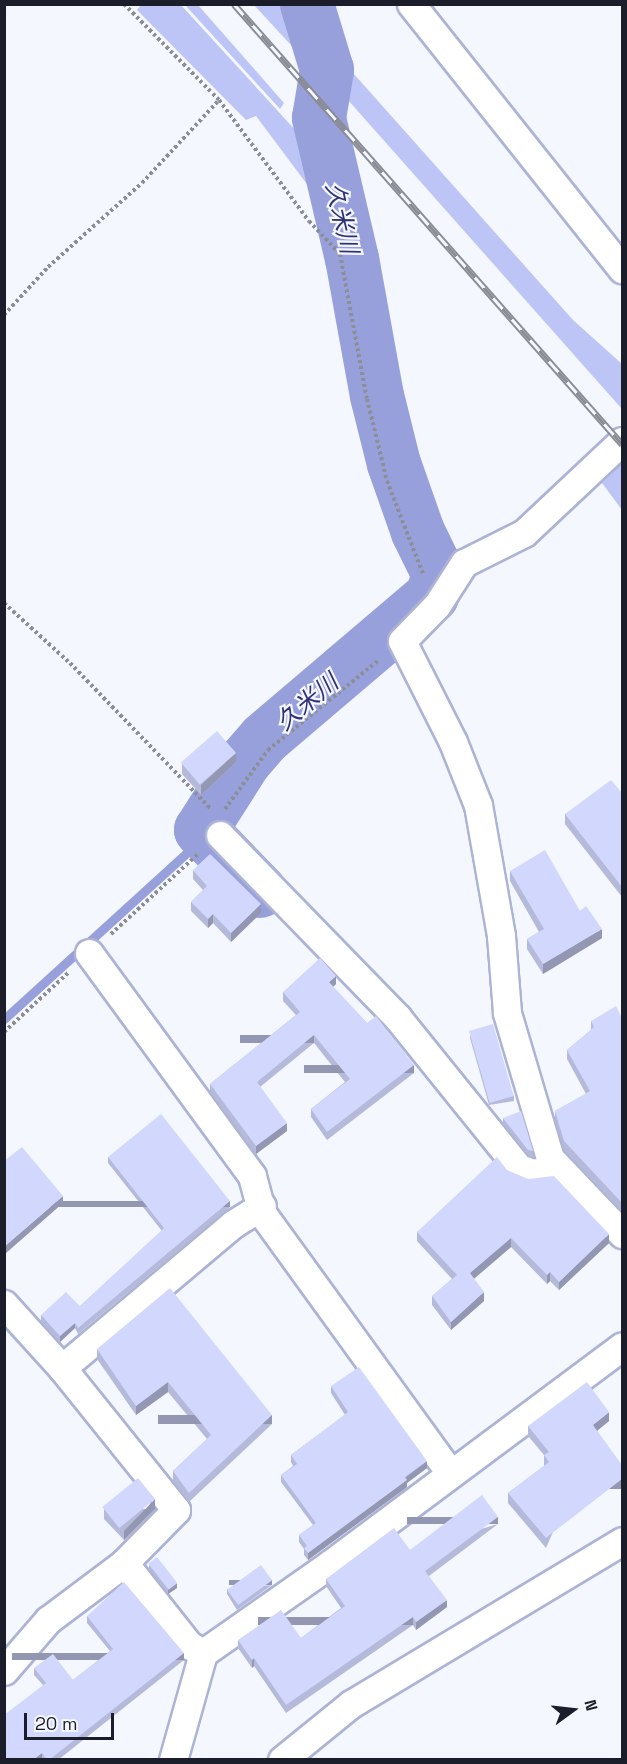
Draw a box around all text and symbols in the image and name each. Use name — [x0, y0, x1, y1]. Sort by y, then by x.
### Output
water label: 久米川 — [320, 180, 364, 256]
water label: 久米川 — [270, 668, 344, 736]
north arrow — [543, 1680, 603, 1740]
text: N — [579, 1697, 602, 1713]
scale bar — [27, 1701, 117, 1739]
text: 20 m — [35, 1712, 78, 1735]

